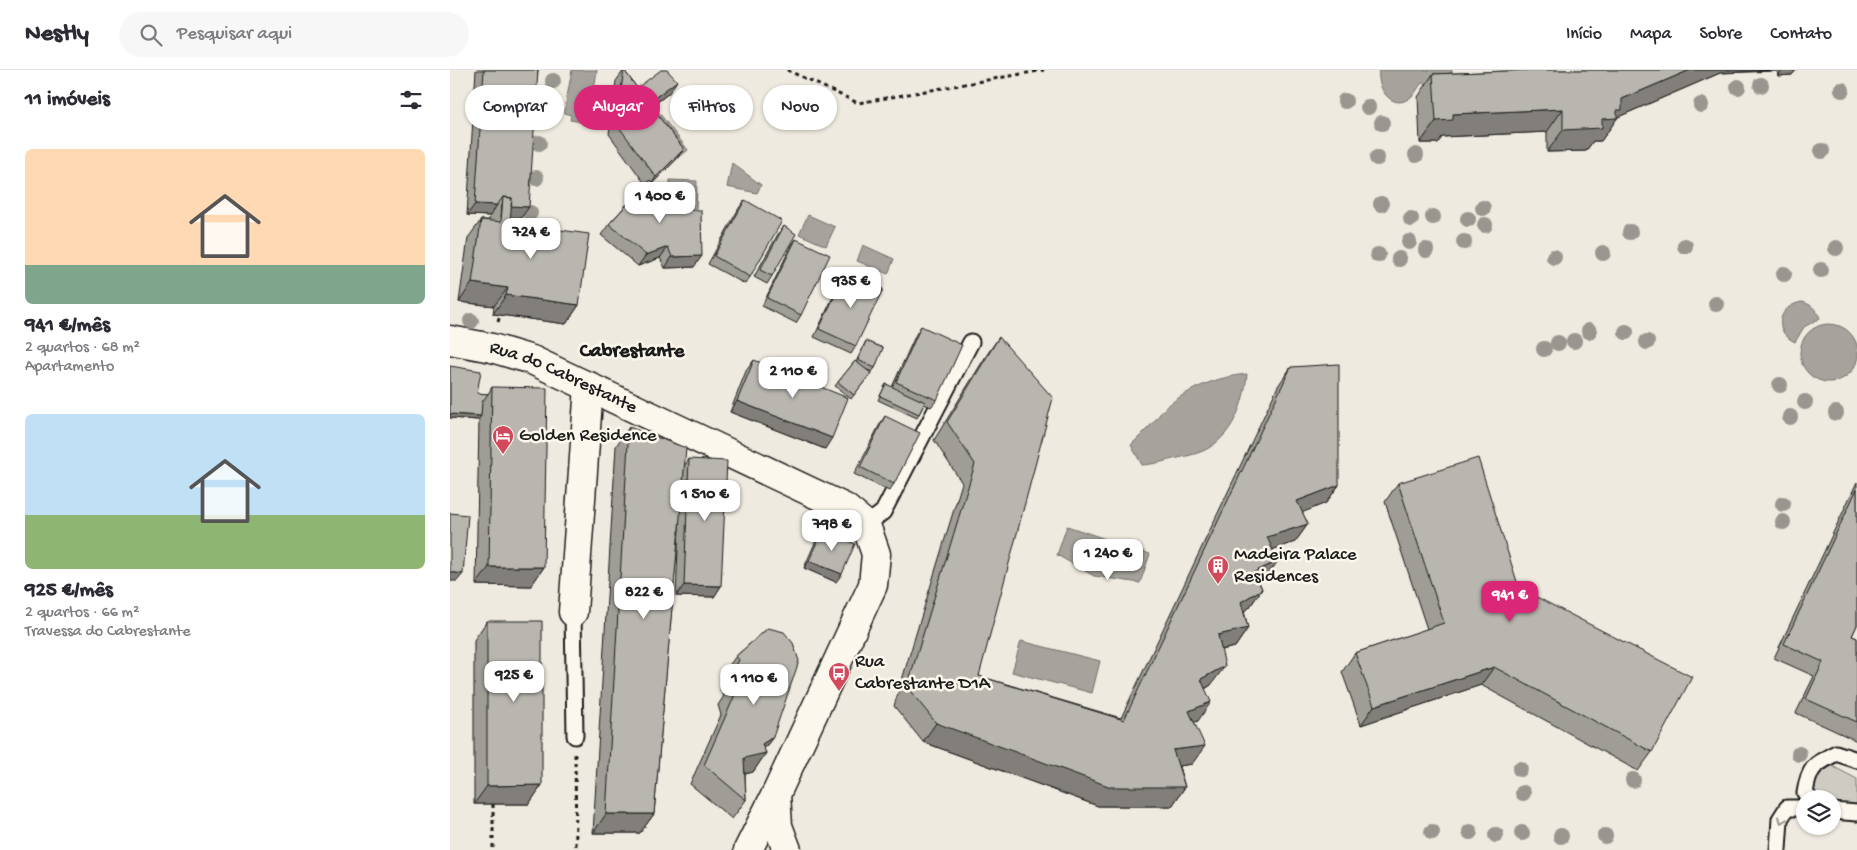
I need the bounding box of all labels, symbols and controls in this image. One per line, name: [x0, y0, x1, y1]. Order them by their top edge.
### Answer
search box: [119, 12, 469, 57]
text: Nestly: [25, 20, 89, 49]
icon: search: [137, 21, 165, 49]
text: Pesquisar aqui: [177, 23, 292, 46]
text: Início: [1566, 24, 1602, 45]
text: Mapa: [1630, 24, 1671, 45]
text: Sobre: [1699, 24, 1742, 45]
text: Contato: [1770, 24, 1832, 45]
chip: Comprar: [465, 85, 564, 130]
chip: Alugar: [574, 85, 660, 130]
chip: Filtros: [670, 85, 753, 130]
chip: Novo: [763, 85, 837, 130]
icon: filters: [397, 86, 425, 114]
text: 11 imóveis: [25, 88, 110, 113]
icon: home: [180, 181, 270, 271]
pin: 1 400 €: [614, 182, 706, 224]
text: 1 400 €: [635, 188, 685, 207]
pin: 724 €: [496, 218, 566, 260]
text: 724 €: [512, 224, 550, 243]
pin: 935 €: [816, 266, 886, 309]
text: 935 €: [832, 273, 870, 292]
text: 941 €/mês: [25, 314, 110, 339]
street label: Rua do Cabrestante: [487, 336, 641, 420]
text: 2 quartos · 68 m²: [25, 339, 140, 358]
district label: Cabrestante: [579, 341, 685, 364]
pin: 2 110 €: [747, 356, 839, 399]
text: Apartamento: [25, 358, 114, 377]
text: 2 110 €: [770, 363, 816, 382]
hotel icon: Golden Residence: [491, 424, 515, 455]
place label: Golden Residence: [519, 425, 657, 448]
icon: home: [180, 446, 270, 536]
pin: 1 510 €: [659, 480, 751, 522]
text: 1 510 €: [681, 486, 729, 505]
pin: 798 €: [797, 510, 867, 552]
text: 798 €: [813, 516, 851, 535]
pin: 1 240 €: [1062, 538, 1154, 581]
place label: Madeira Palace Residences: [1234, 544, 1357, 589]
text: 1 240 €: [1084, 545, 1132, 564]
building icon: Madeira Palace Residences: [1206, 554, 1230, 585]
pin: 822 €: [609, 578, 679, 620]
text: 925 €/mês: [25, 579, 113, 604]
pin: 941 €: [1475, 580, 1545, 623]
text: 822 €: [625, 584, 663, 603]
text: 941 €: [1492, 587, 1528, 606]
text: 2 quartos · 66 m²: [25, 604, 139, 623]
text: Travessa do Cabrestante: [25, 623, 191, 642]
place label: Rua Cabrestante D1A: [855, 651, 992, 696]
pin: 925 €: [479, 660, 549, 703]
bus stop icon: Rua Cabrestante D1A: [827, 661, 851, 692]
pin: 1 110 €: [708, 664, 800, 706]
text: 925 €: [495, 667, 533, 686]
text: 1 110 €: [731, 670, 777, 689]
map controls: [1796, 790, 1841, 835]
button: layers: [1796, 790, 1841, 835]
one-way arrow: [1778, 815, 1788, 824]

